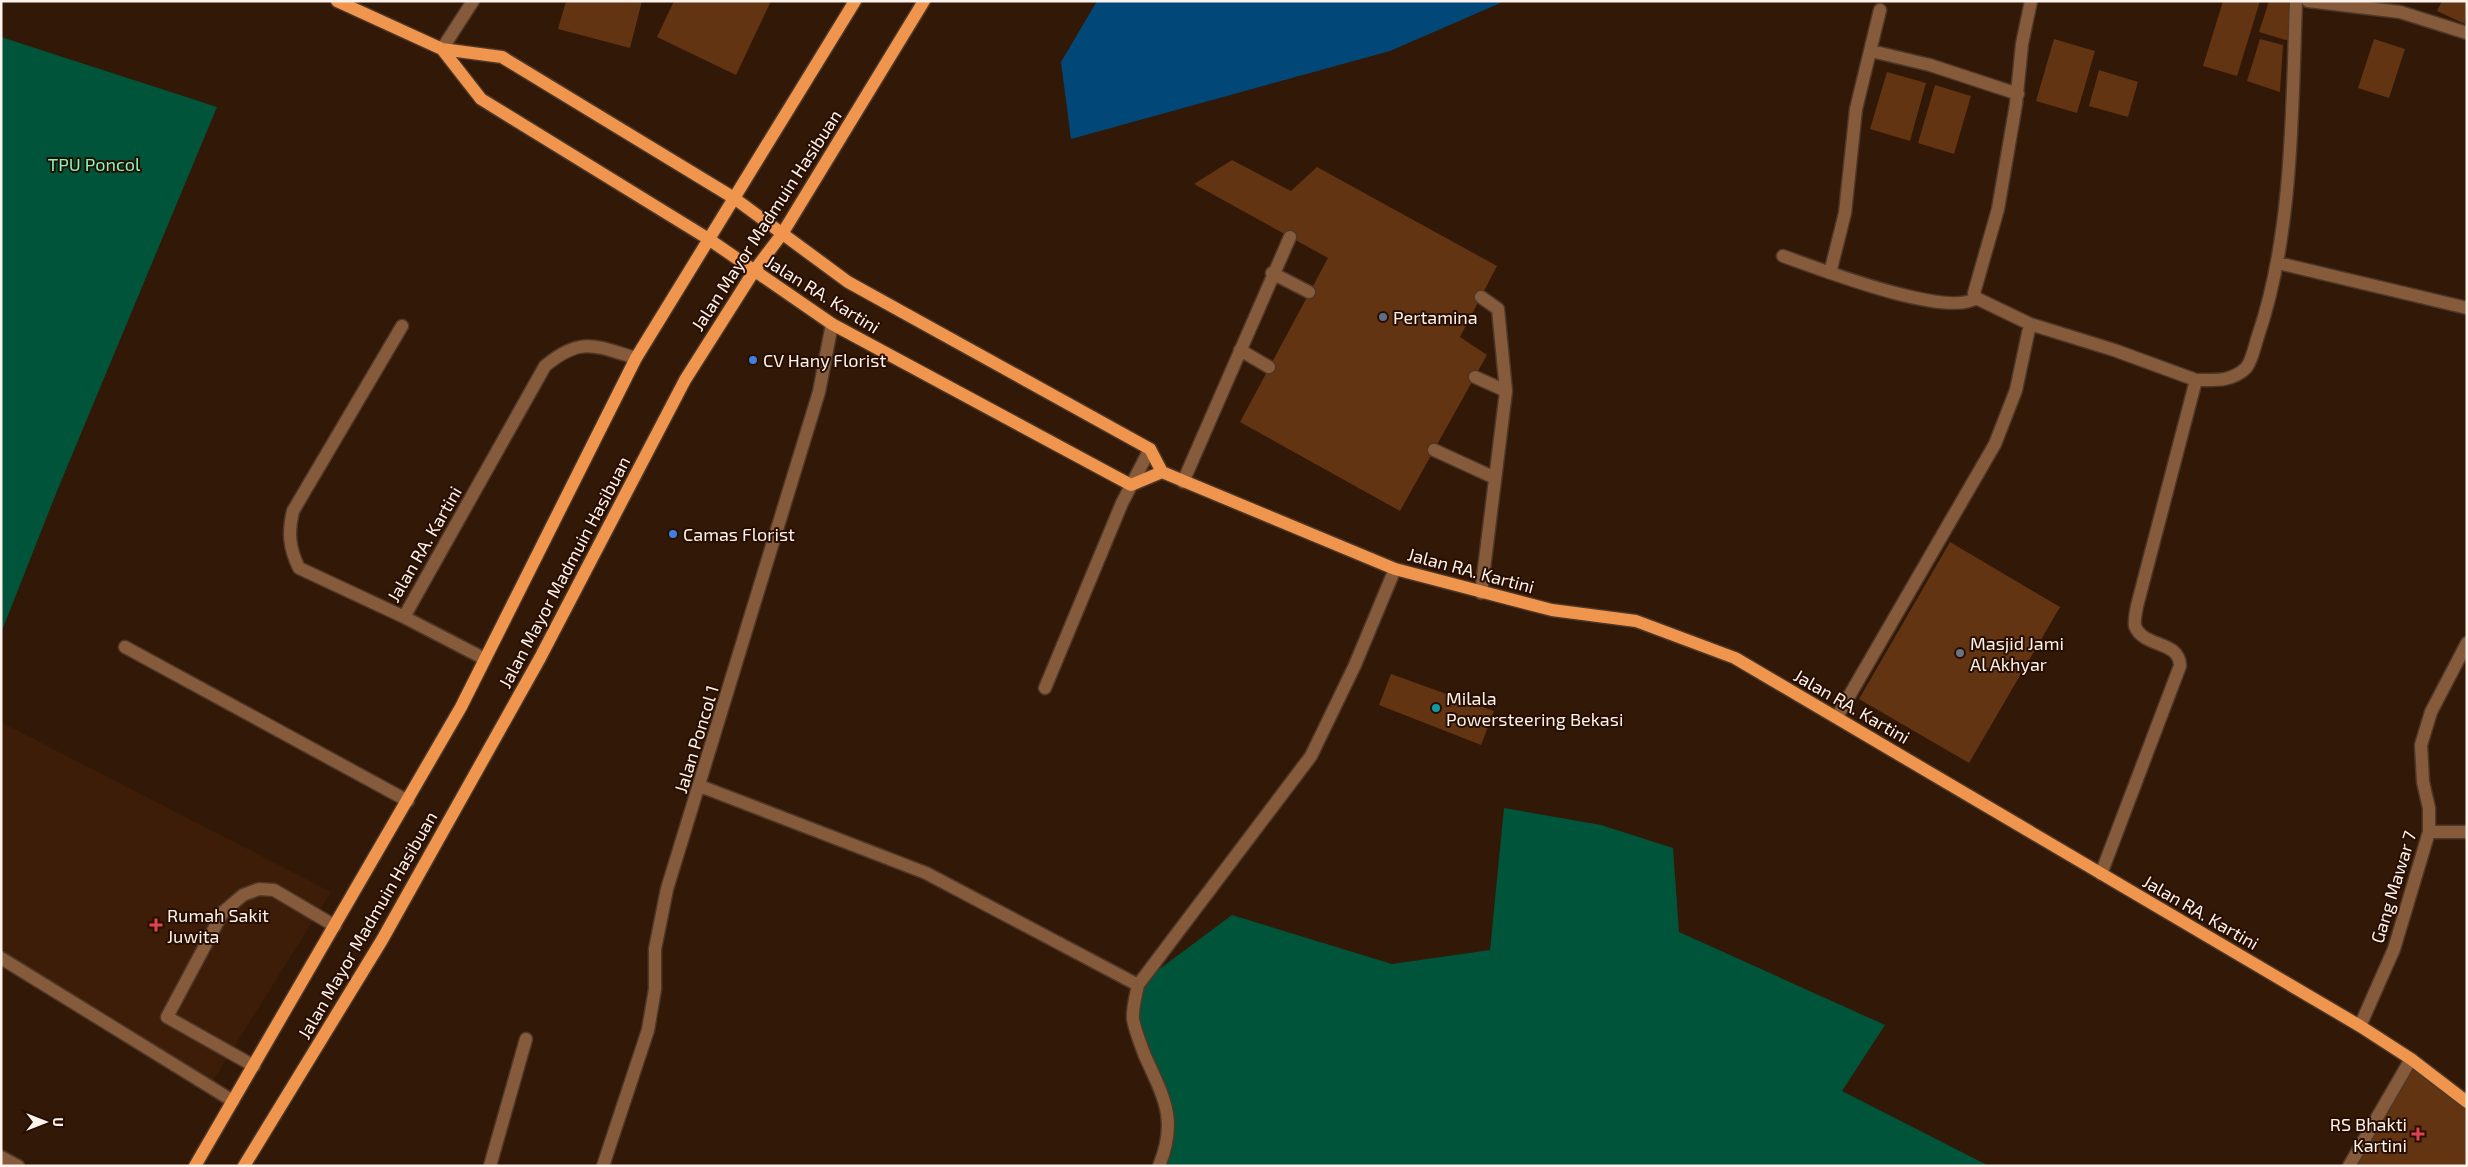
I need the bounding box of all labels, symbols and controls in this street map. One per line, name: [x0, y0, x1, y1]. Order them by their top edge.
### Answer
street label: Jalan Mayor Madmuin Hasibuan: [686, 105, 846, 335]
park label: TPU Poncol: [48, 153, 141, 175]
street label: Jalan RA. Kartini: [762, 250, 884, 338]
place label: Pertamina: [1393, 306, 1478, 328]
marker: Pertamina: [1377, 311, 1389, 323]
place label: CV Hany Florist: [763, 349, 886, 371]
marker: CV Hany Florist: [747, 354, 759, 366]
street label: Jalan Mayor Madmuin Hasibuan: [493, 452, 635, 692]
street label: Jalan RA. Kartini: [382, 482, 466, 606]
place label: Camas Florist: [683, 523, 795, 545]
marker: Camas Florist: [667, 528, 679, 540]
street label: Jalan RA. Kartini: [1405, 543, 1537, 597]
place label: Masjid Jami Al Akhyar: [1970, 632, 2064, 675]
marker: Masjid Jami Al Akhyar: [1954, 647, 1966, 659]
street label: Jalan RA. Kartini: [1790, 664, 1914, 748]
street label: Jalan Poncol 1: [669, 682, 723, 796]
place label: Milala Powersteering Bekasi: [1446, 687, 1623, 730]
marker: Milala Powersteering Bekasi: [1430, 702, 1442, 714]
street label: Jalan Mayor Madmuin Hasibuan: [293, 807, 441, 1043]
street label: Gang Mawar 7: [2366, 828, 2420, 946]
street label: Jalan RA. Kartini: [2139, 870, 2263, 954]
place label: Rumah Sakit Juwita: [167, 904, 269, 947]
marker: Rumah Sakit Juwita: [149, 918, 163, 932]
north arrow: [20, 1097, 70, 1147]
place label: RS Bhakti Kartini: [2330, 1113, 2407, 1156]
text: U: [50, 1117, 67, 1127]
marker: RS Bhakti Kartini: [2411, 1127, 2425, 1141]

